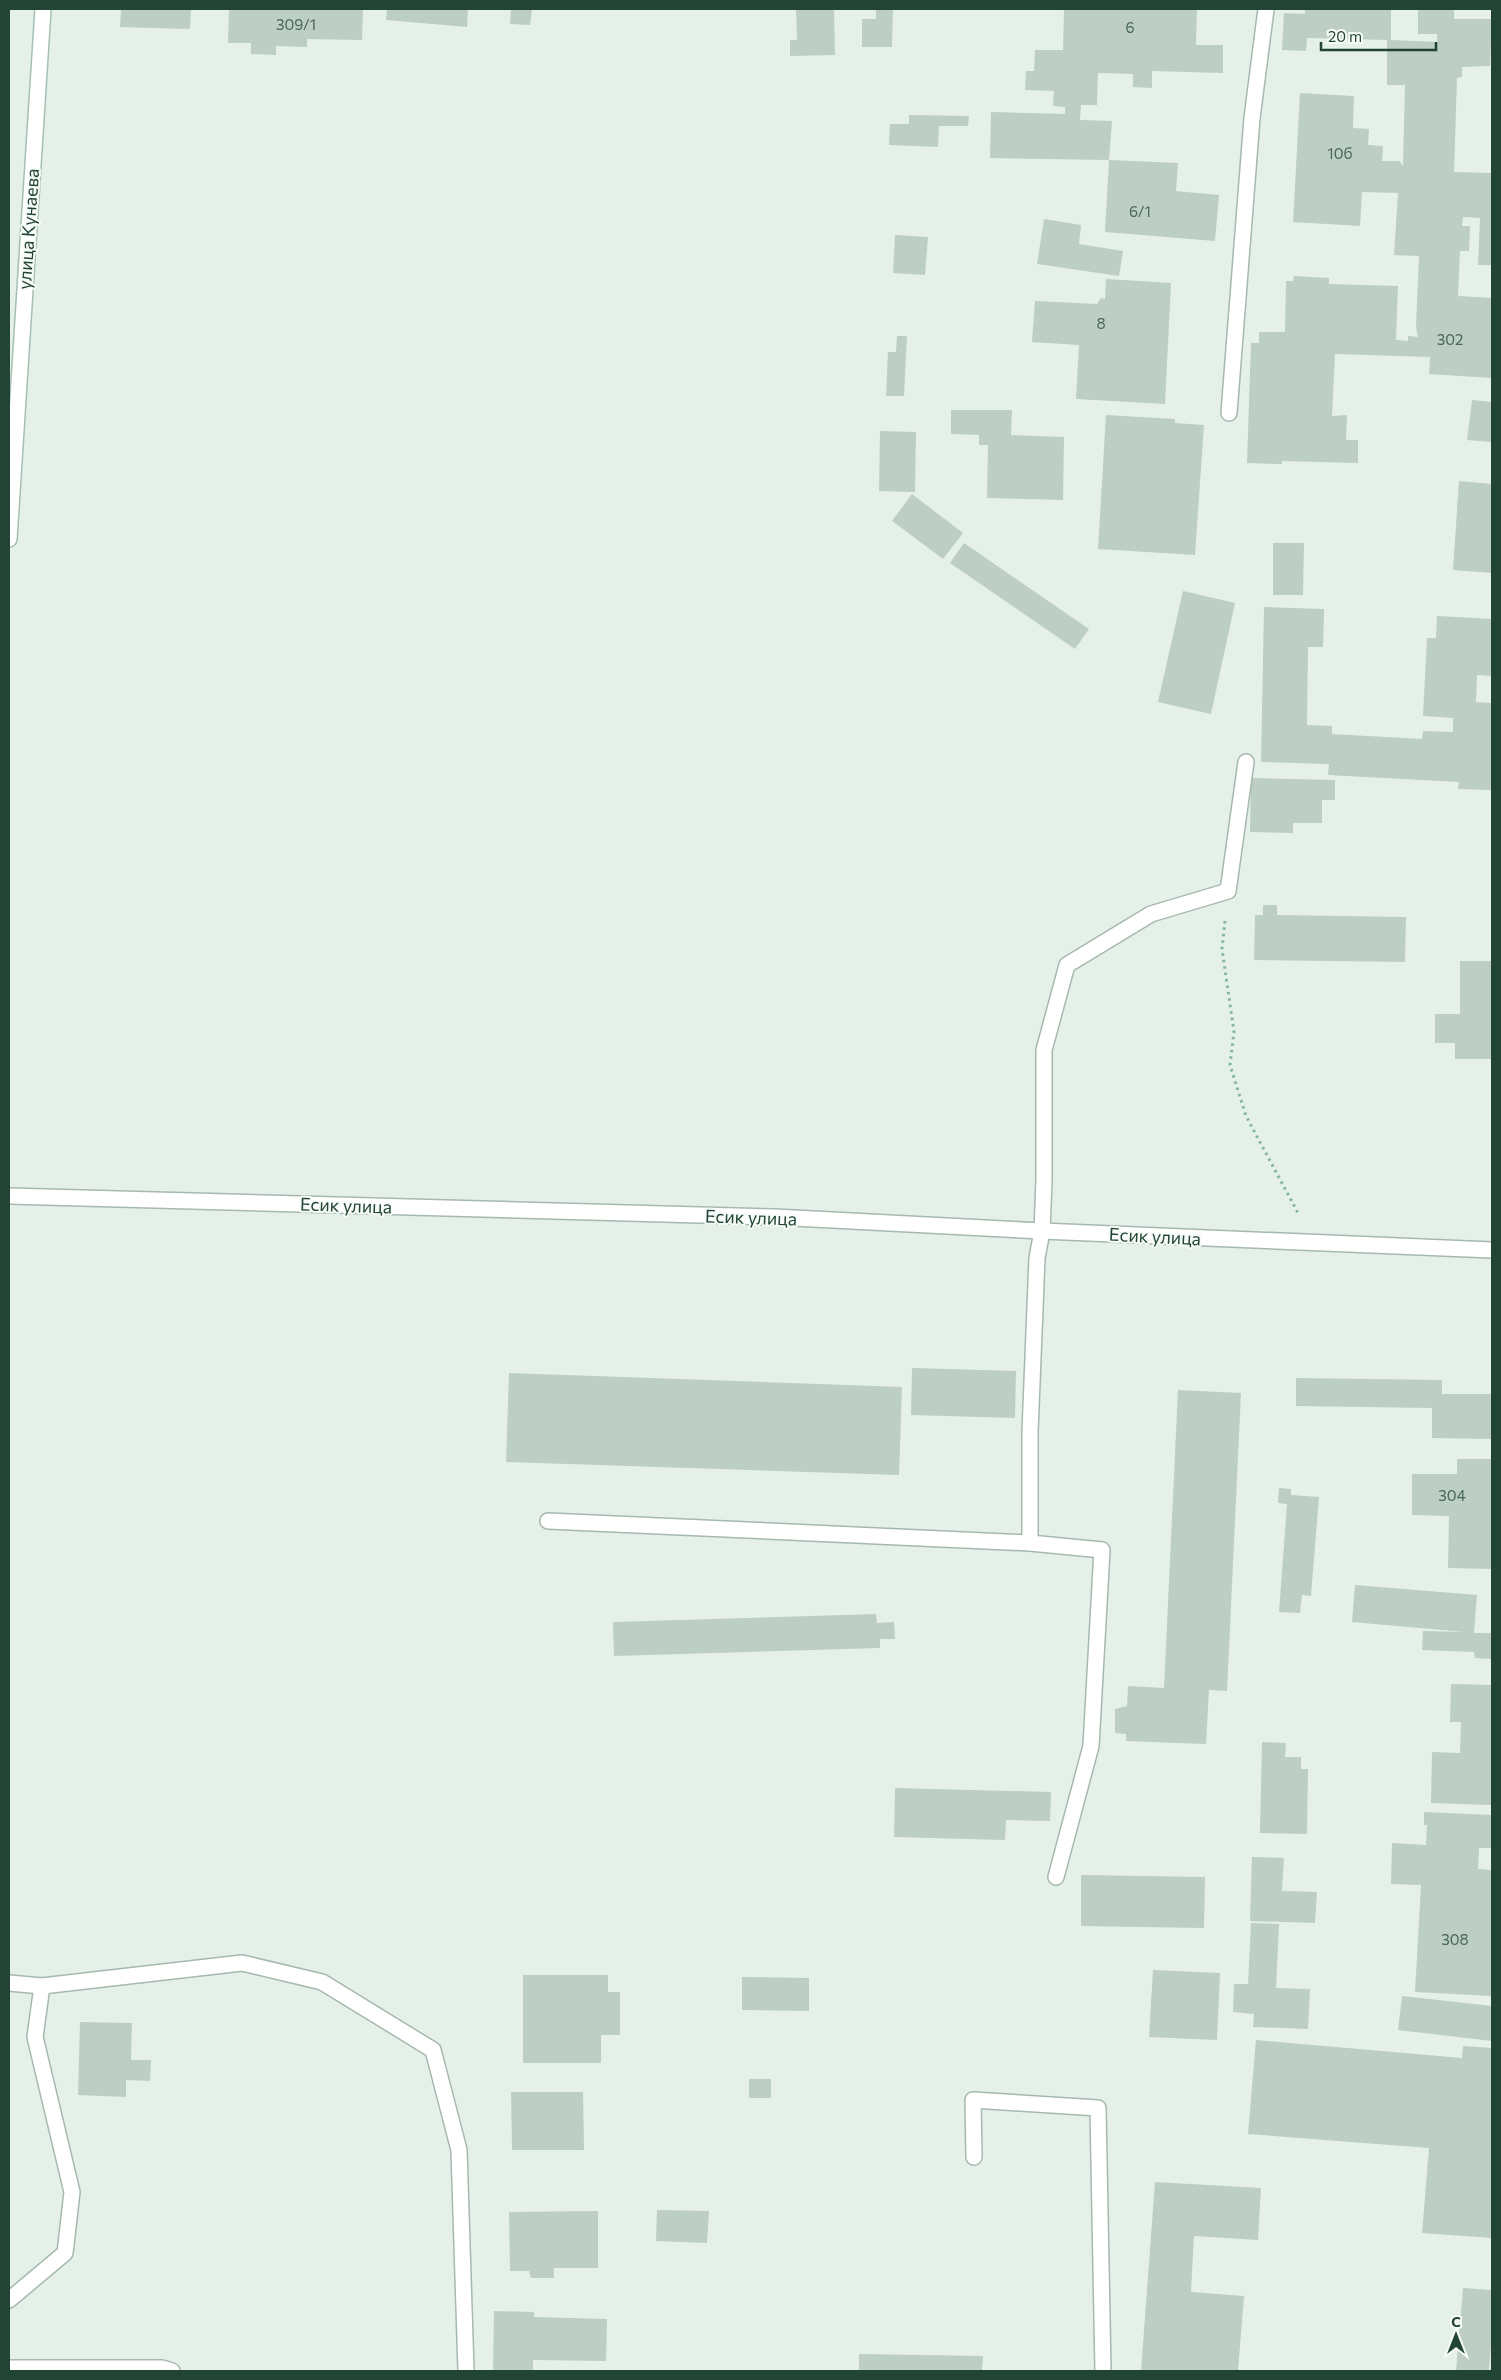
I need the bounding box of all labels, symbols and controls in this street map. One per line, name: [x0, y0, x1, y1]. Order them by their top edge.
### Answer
house number: 309/1: [276, 15, 316, 33]
house number: 6: [1125, 18, 1135, 36]
scale bar: [1321, 20, 1436, 52]
text: 20 m: [1328, 27, 1362, 45]
house number: 10б: [1327, 144, 1353, 162]
street label: улица Кунаева: [13, 168, 43, 290]
house number: 6/1: [1129, 202, 1151, 220]
house number: 8: [1096, 314, 1106, 332]
house number: 302: [1437, 330, 1463, 348]
street label: Есик улица: [300, 1192, 392, 1218]
street label: Есик улица: [705, 1204, 797, 1230]
street label: Есик улица: [1108, 1223, 1202, 1249]
house number: 304: [1438, 1486, 1466, 1504]
house number: 308: [1441, 1930, 1469, 1948]
north arrow: [1431, 2310, 1481, 2360]
text: С: [1451, 2313, 1461, 2330]

